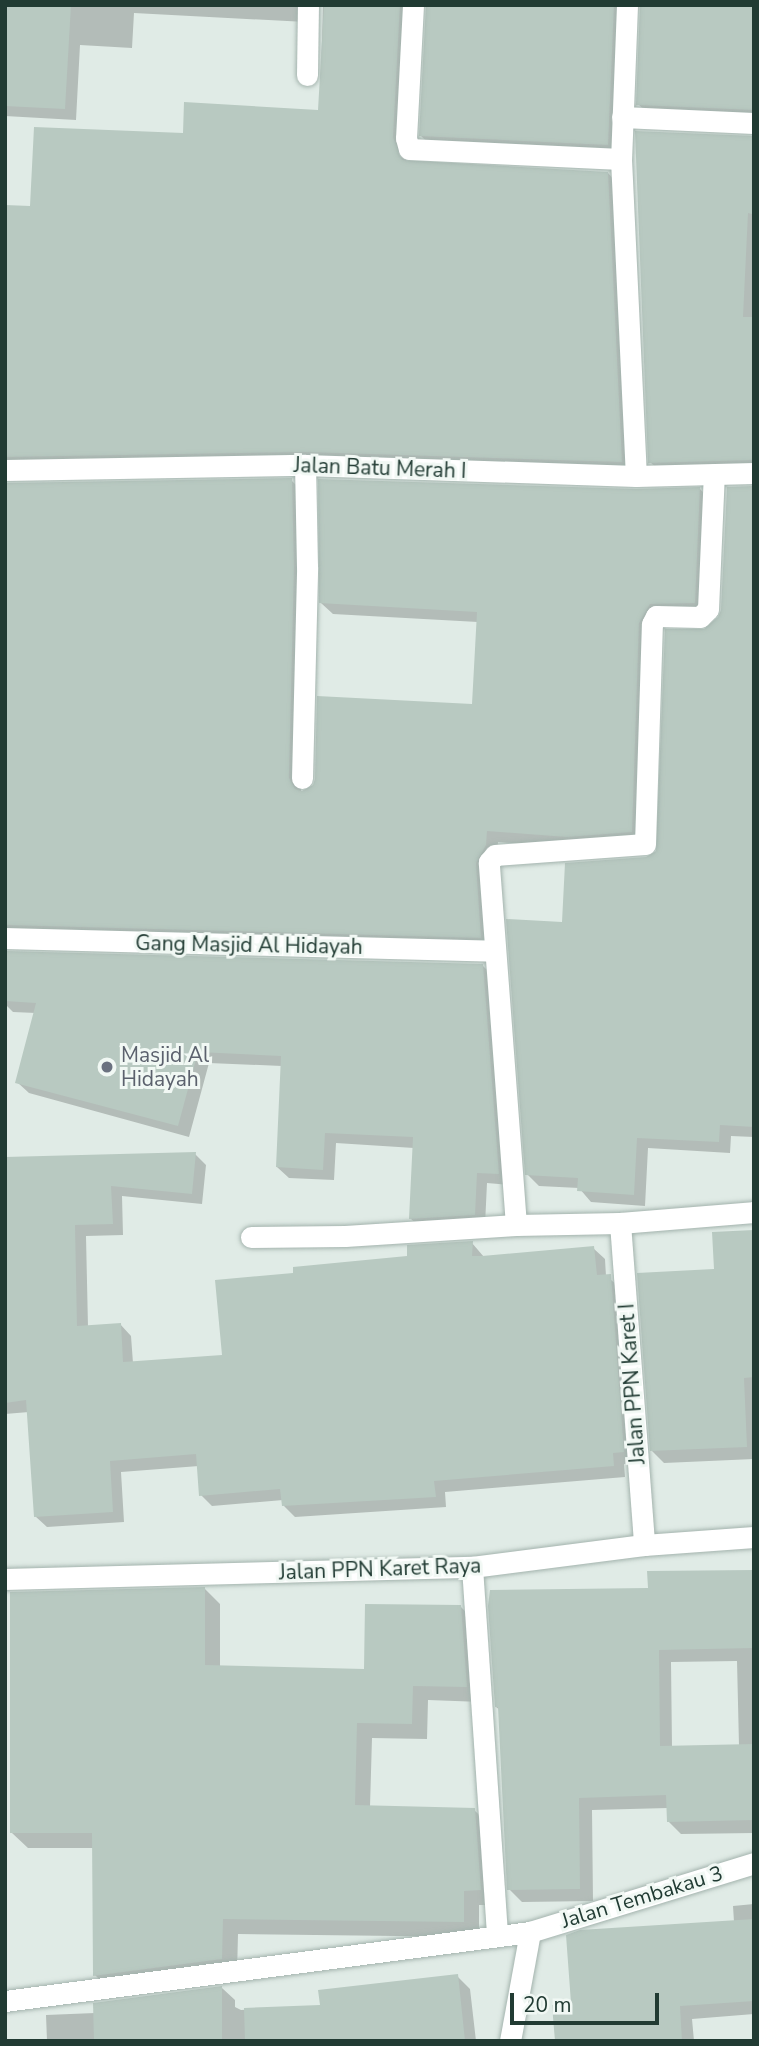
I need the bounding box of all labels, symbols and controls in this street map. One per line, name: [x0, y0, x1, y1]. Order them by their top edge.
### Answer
street label: Jalan Batu Merah I: [293, 452, 467, 484]
street label: Gang Masjid Al Hidayah: [135, 930, 363, 960]
place label: Masjid Al Hidayah: [121, 1042, 209, 1092]
marker: Masjid Al Hidayah: [99, 1059, 115, 1075]
street label: Jalan PPN Karet I: [614, 1303, 650, 1465]
street label: Jalan PPN Karet Raya: [278, 1553, 482, 1585]
street label: Jalan Tembakau 3: [558, 1860, 726, 1934]
scale bar: [514, 1980, 663, 2024]
text: 20 m: [523, 1991, 572, 2019]

